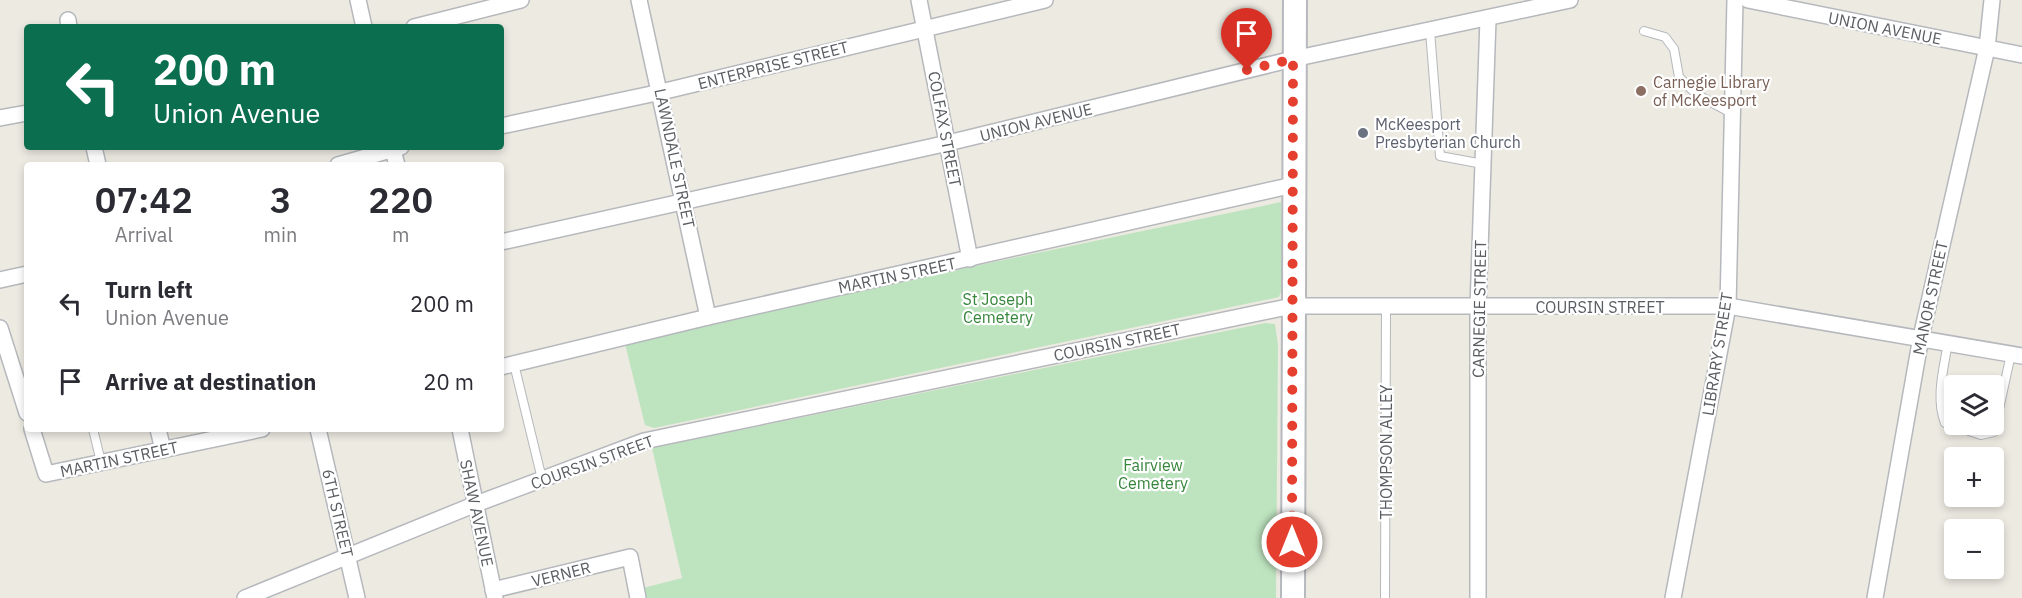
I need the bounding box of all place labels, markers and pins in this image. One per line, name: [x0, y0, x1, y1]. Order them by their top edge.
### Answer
pin: [1221, 8, 1272, 70]
place label: Carnegie Library of McKeesport: [1653, 72, 1770, 110]
marker: Carnegie Library of McKeesport: [1634, 84, 1648, 98]
place label: McKeesport Presbyterian Church: [1375, 114, 1521, 152]
marker: McKeesport Presbyterian Church: [1356, 126, 1370, 140]

